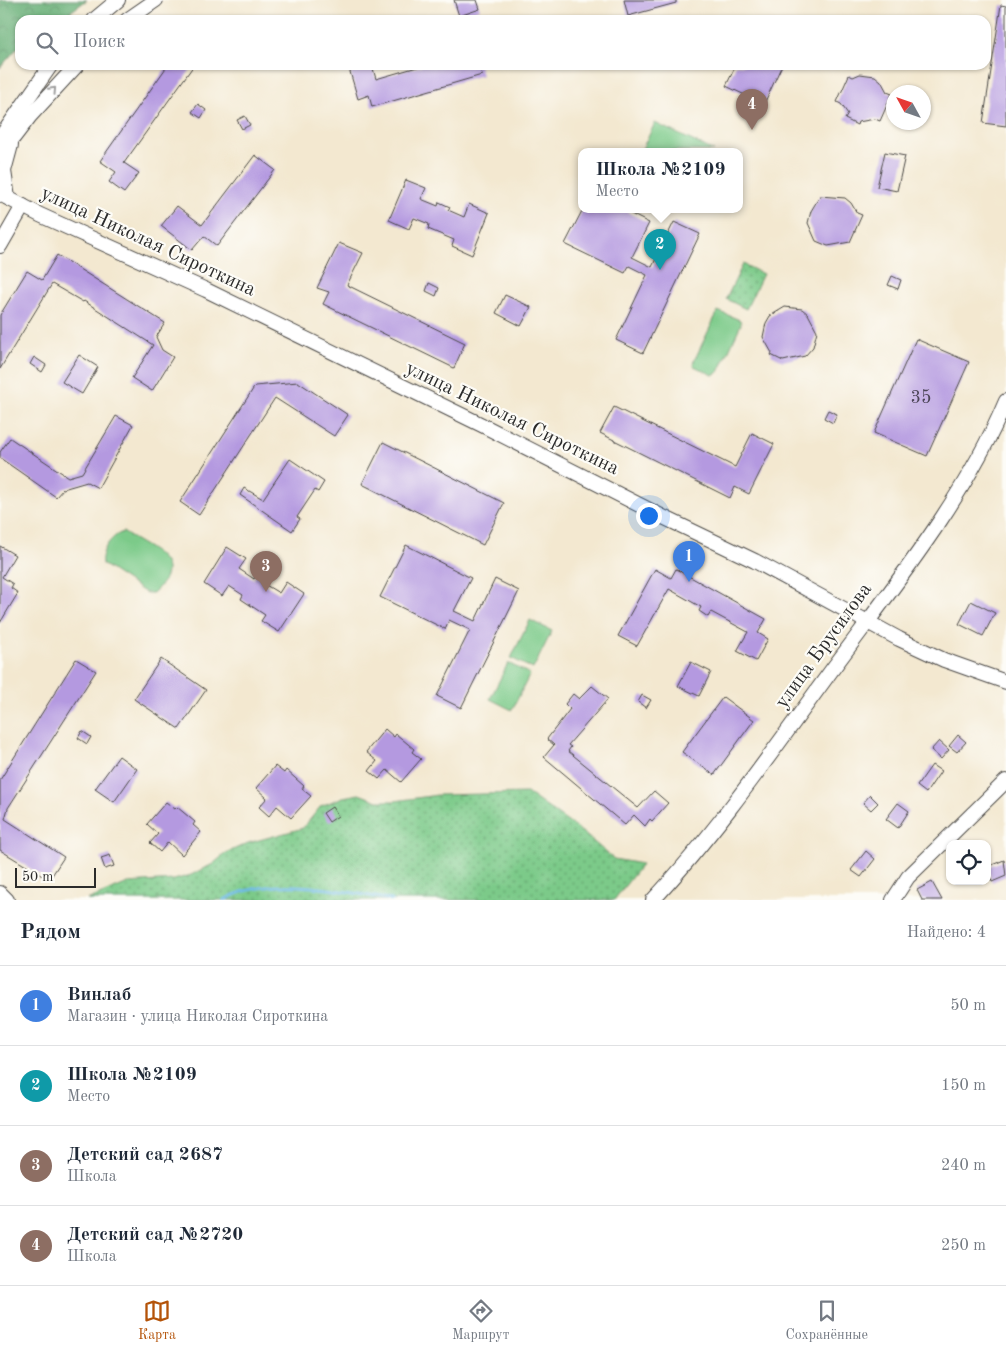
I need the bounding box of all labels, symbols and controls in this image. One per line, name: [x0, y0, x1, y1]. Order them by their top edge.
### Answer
search box: [15, 15, 991, 70]
icon: search: [33, 29, 61, 57]
text: Поиск: [73, 33, 125, 52]
north arrow: [886, 85, 931, 130]
one-way arrow: [47, 87, 56, 96]
pin: 4: [736, 89, 768, 130]
popup: [578, 148, 743, 213]
text: Школа №2109: [596, 161, 725, 180]
street label: улица Николая Сироткина: [37, 183, 259, 301]
text: Место: [596, 184, 639, 200]
pin: 2: [644, 229, 676, 270]
street label: улица Николая Сироткина: [402, 359, 622, 479]
house number: 35: [911, 389, 931, 407]
your location: [636, 503, 662, 529]
pin: 1: [673, 541, 705, 582]
pin: 3: [250, 551, 282, 592]
street label: улица Брусилова: [772, 580, 876, 712]
map controls: [946, 840, 991, 885]
button: locate: [946, 840, 991, 885]
scale bar: [15, 865, 96, 888]
text: 50 m: [22, 870, 53, 884]
text: Рядом: [20, 922, 81, 943]
text: Найдено: 4: [907, 925, 986, 941]
text: Винлаб: [67, 986, 131, 1005]
text: 1: [31, 998, 41, 1014]
text: 50 m: [950, 998, 986, 1014]
text: Магазин · улица Николая Сироткина: [67, 1009, 328, 1025]
text: Школа №2109: [67, 1066, 197, 1085]
text: 2: [31, 1078, 41, 1094]
text: 150 m: [941, 1078, 986, 1094]
text: Место: [67, 1089, 110, 1105]
text: Детский сад 2687: [67, 1146, 223, 1165]
text: 3: [31, 1158, 41, 1174]
text: 240 m: [941, 1158, 986, 1174]
text: Школа: [67, 1169, 117, 1185]
text: Детский сад №2720: [67, 1226, 243, 1245]
text: 4: [31, 1238, 41, 1254]
text: 250 m: [941, 1238, 986, 1254]
text: Школа: [67, 1249, 117, 1265]
tab: Карта: [138, 1297, 176, 1344]
tab: Маршрут: [452, 1297, 509, 1344]
tab: Сохранённые: [785, 1297, 868, 1344]

